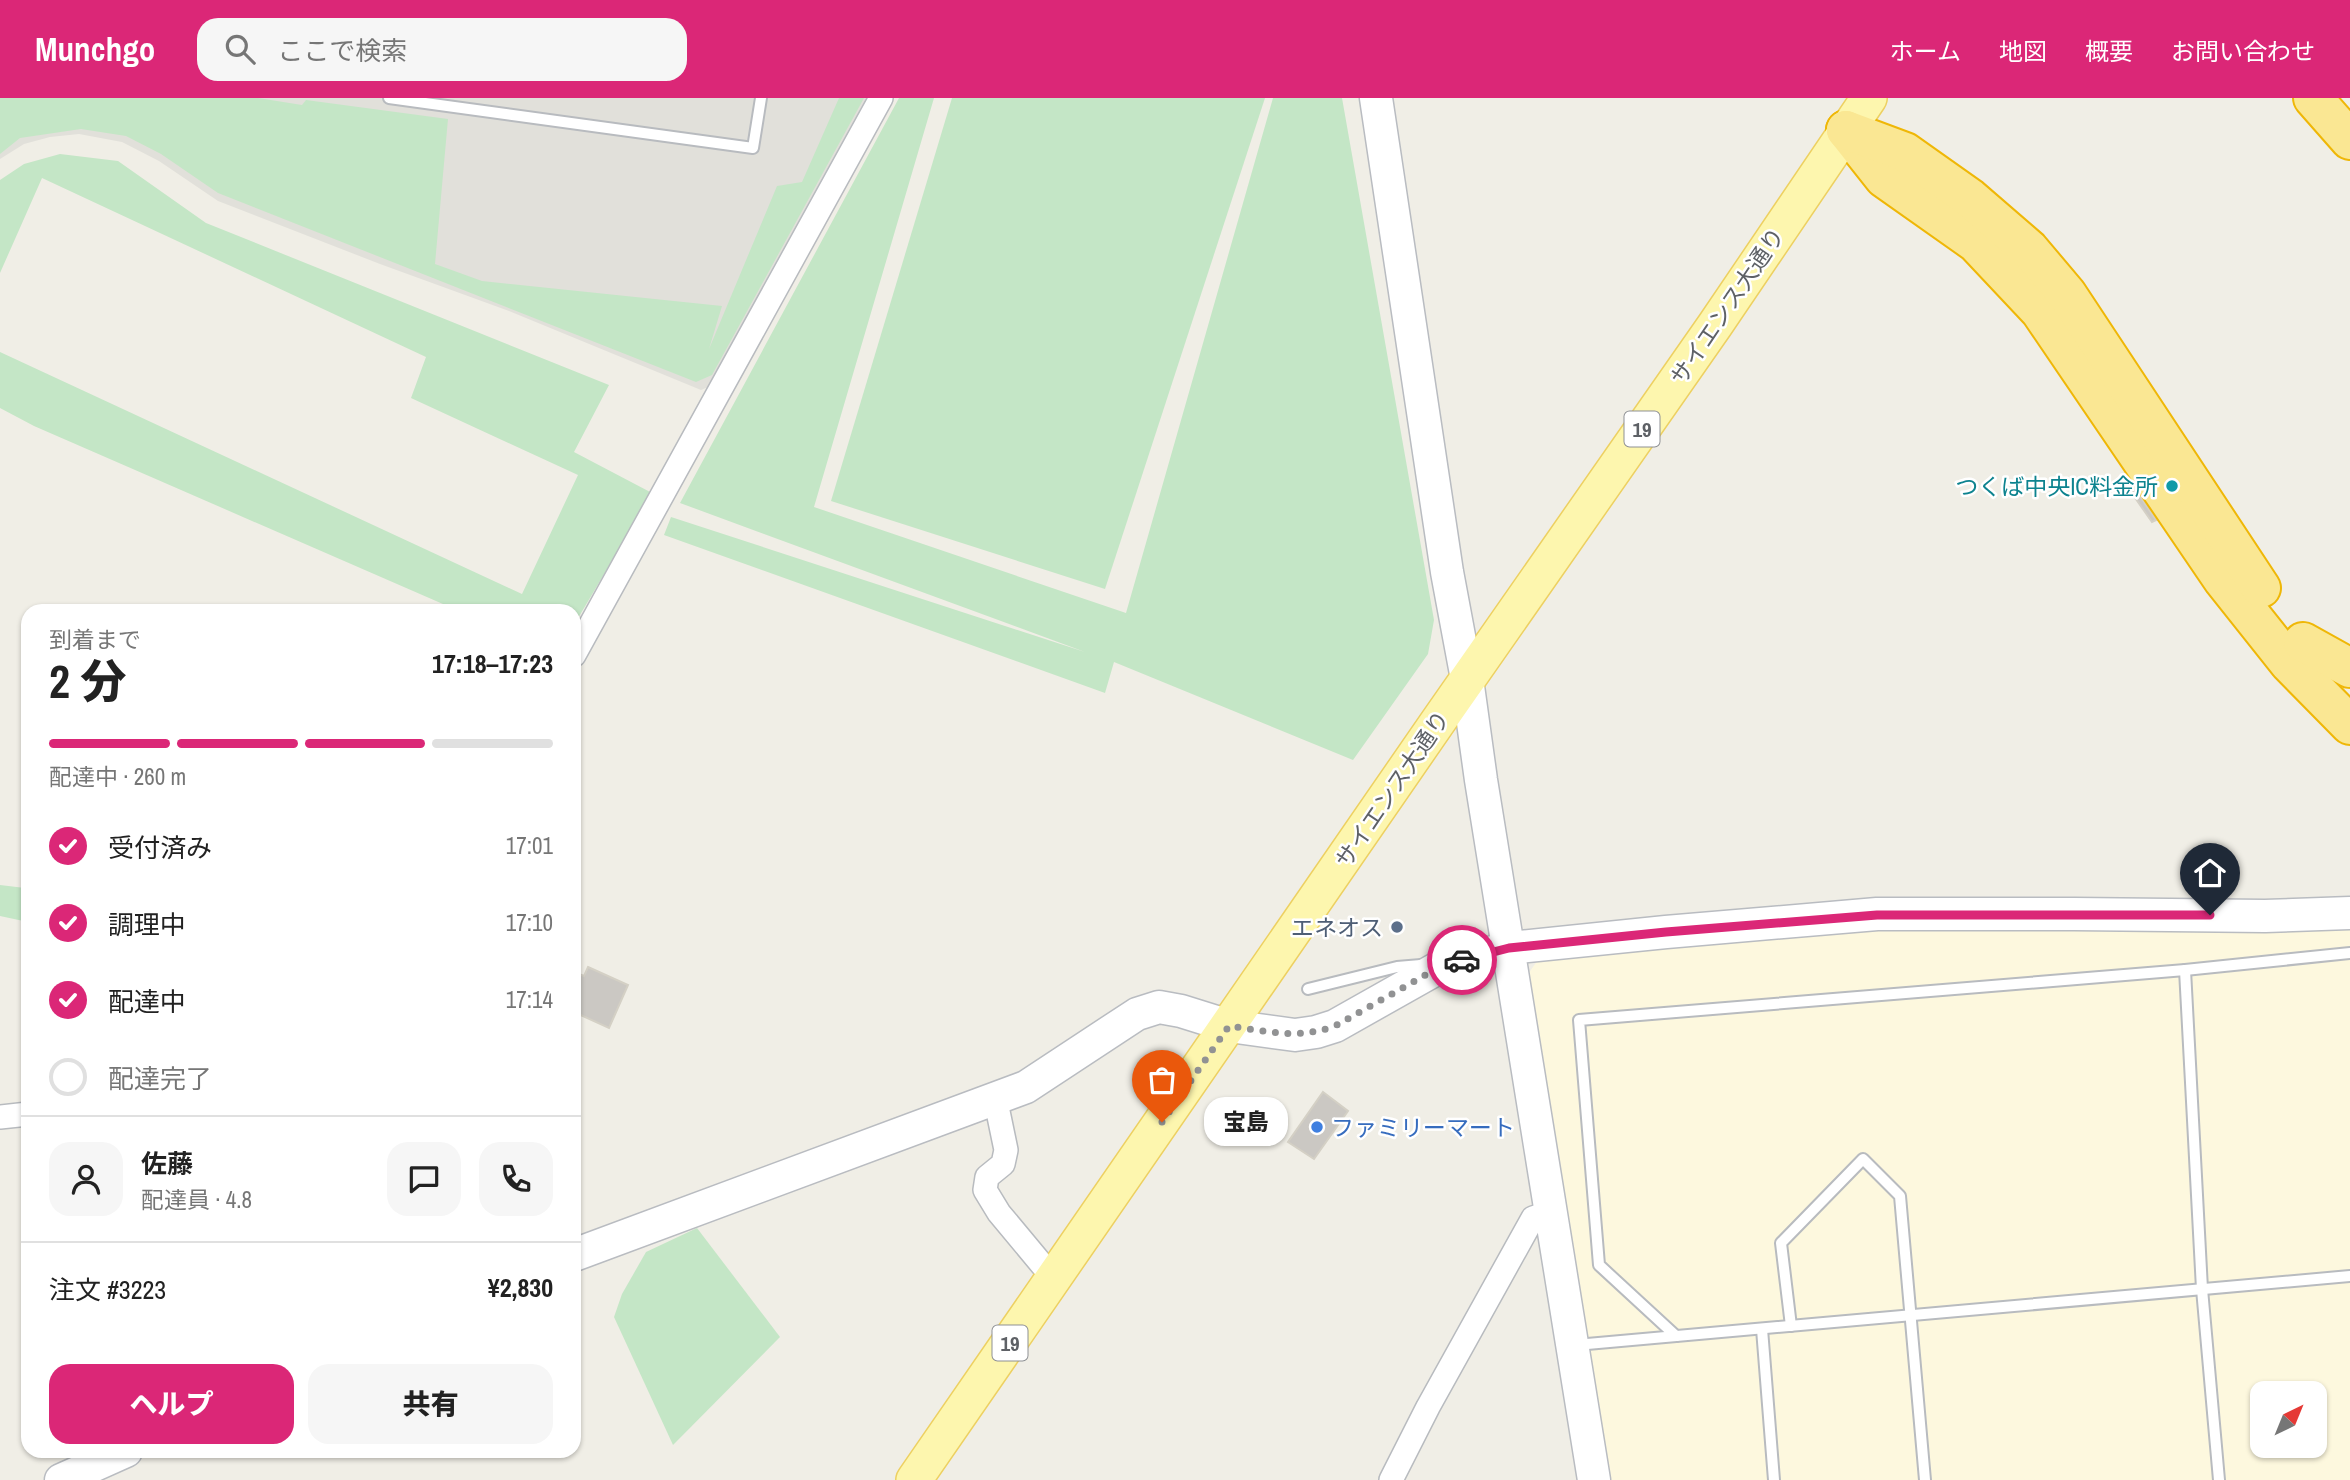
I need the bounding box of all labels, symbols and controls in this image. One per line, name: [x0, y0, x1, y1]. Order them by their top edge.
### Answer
search box: [197, 18, 687, 81]
text: Munchgo: [35, 27, 155, 71]
icon: search: [221, 30, 259, 68]
text: ここで検索: [277, 33, 407, 68]
text: ホーム: [1890, 35, 1961, 67]
text: 地図: [1999, 35, 2047, 67]
text: 概要: [2085, 35, 2133, 67]
text: お問い合わせ: [2171, 35, 2315, 67]
street label: サイエンス大通り: [1663, 221, 1791, 391]
road number: 19: [1624, 412, 1660, 446]
place label: つくば中央IC料金所: [1955, 471, 2158, 502]
marker: つくば中央IC料金所: [2164, 478, 2180, 494]
text: 到着まで: [49, 624, 141, 655]
text: 17:18–17:23: [432, 646, 553, 681]
text: 2 分: [49, 650, 126, 712]
street label: サイエンス大通り: [1328, 704, 1456, 874]
text: 配達中 · 260 m: [49, 761, 186, 792]
icon: check: [49, 827, 87, 865]
text: 受付済み: [108, 830, 212, 865]
text: 17:01: [506, 830, 553, 861]
pin: [2180, 843, 2240, 915]
icon: home: [2191, 854, 2229, 892]
icon: check: [49, 904, 87, 942]
text: 調理中: [108, 907, 186, 942]
text: 17:10: [506, 907, 553, 938]
place label: エネオス: [1291, 912, 1383, 943]
marker: エネオス: [1389, 919, 1405, 935]
courier: [1427, 925, 1497, 995]
icon: car: [1443, 941, 1481, 979]
icon: check: [49, 981, 87, 1019]
text: 配達中: [108, 984, 186, 1019]
text: 17:14: [506, 984, 553, 1015]
pin: [1132, 1050, 1192, 1122]
text: 配達完了: [108, 1061, 212, 1096]
icon: bag: [1143, 1061, 1181, 1099]
callout: 宝島: [1204, 1098, 1288, 1146]
text: 宝島: [1223, 1106, 1269, 1137]
place label: ファミリーマート: [1331, 1112, 1515, 1143]
marker: ファミリーマート: [1309, 1119, 1325, 1135]
button: person: [49, 1142, 123, 1216]
button: chat: [387, 1142, 461, 1216]
button: phone: [479, 1142, 553, 1216]
text: 佐藤: [141, 1146, 193, 1181]
text: 配達員 · 4.8: [141, 1184, 252, 1215]
text: ¥2,830: [488, 1270, 553, 1305]
text: 注文 #3223: [49, 1272, 166, 1307]
road number: 19: [992, 1326, 1028, 1360]
button: ヘルプ: [49, 1364, 294, 1444]
button: 共有: [308, 1364, 553, 1444]
north arrow: [2250, 1381, 2328, 1458]
map controls: [2250, 1381, 2327, 1458]

